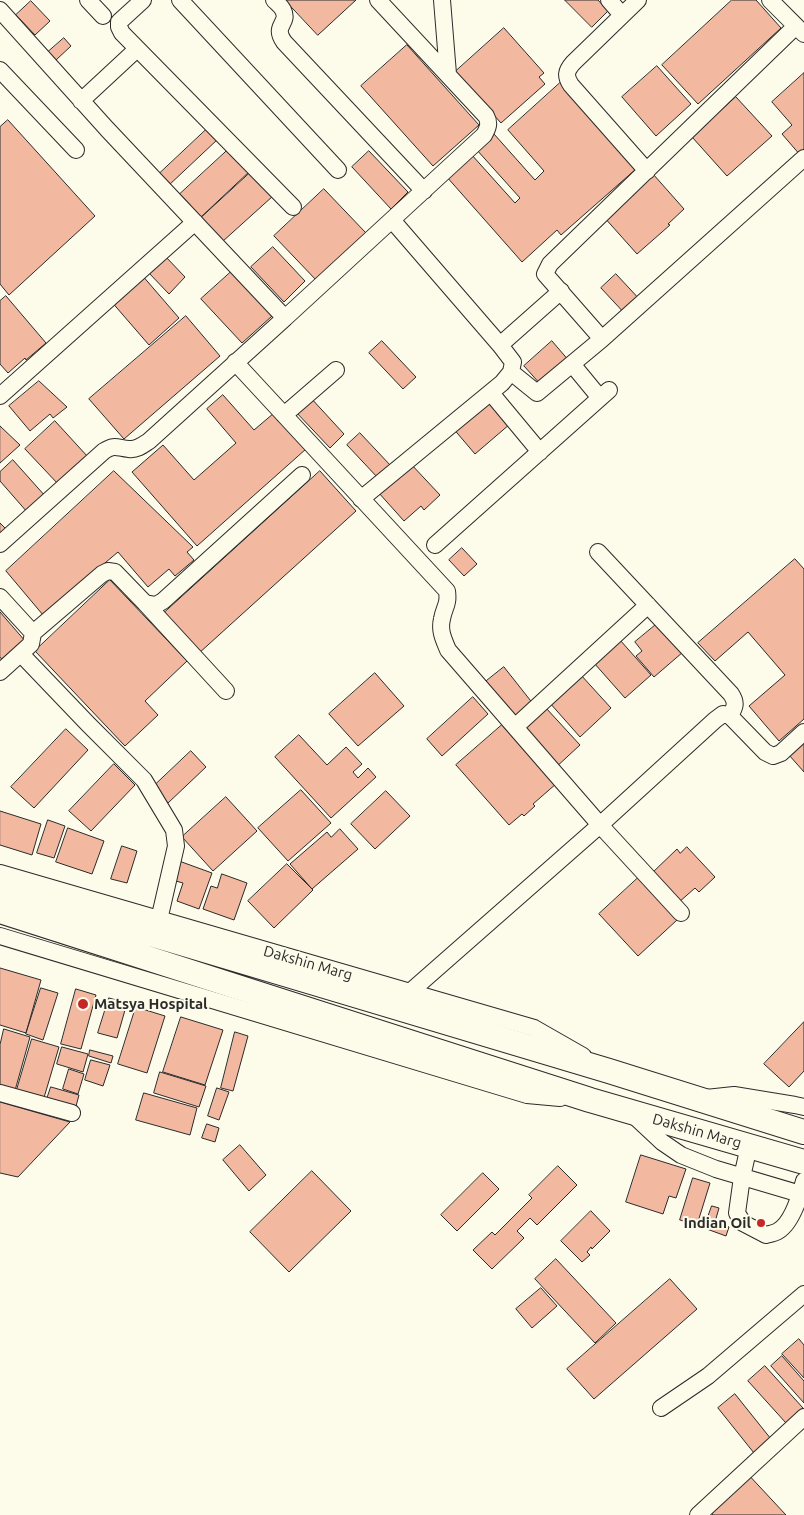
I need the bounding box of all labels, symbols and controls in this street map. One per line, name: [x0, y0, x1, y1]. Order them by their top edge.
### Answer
street label: Dakshin Marg: [261, 942, 355, 984]
place label: Matsya Hospital: [94, 995, 208, 1013]
marker: Matsya Hospital: [76, 997, 90, 1011]
street label: Dakshin Marg: [650, 1110, 744, 1152]
place label: Indian Oil: [684, 1214, 751, 1232]
marker: Indian Oil: [755, 1217, 767, 1229]

